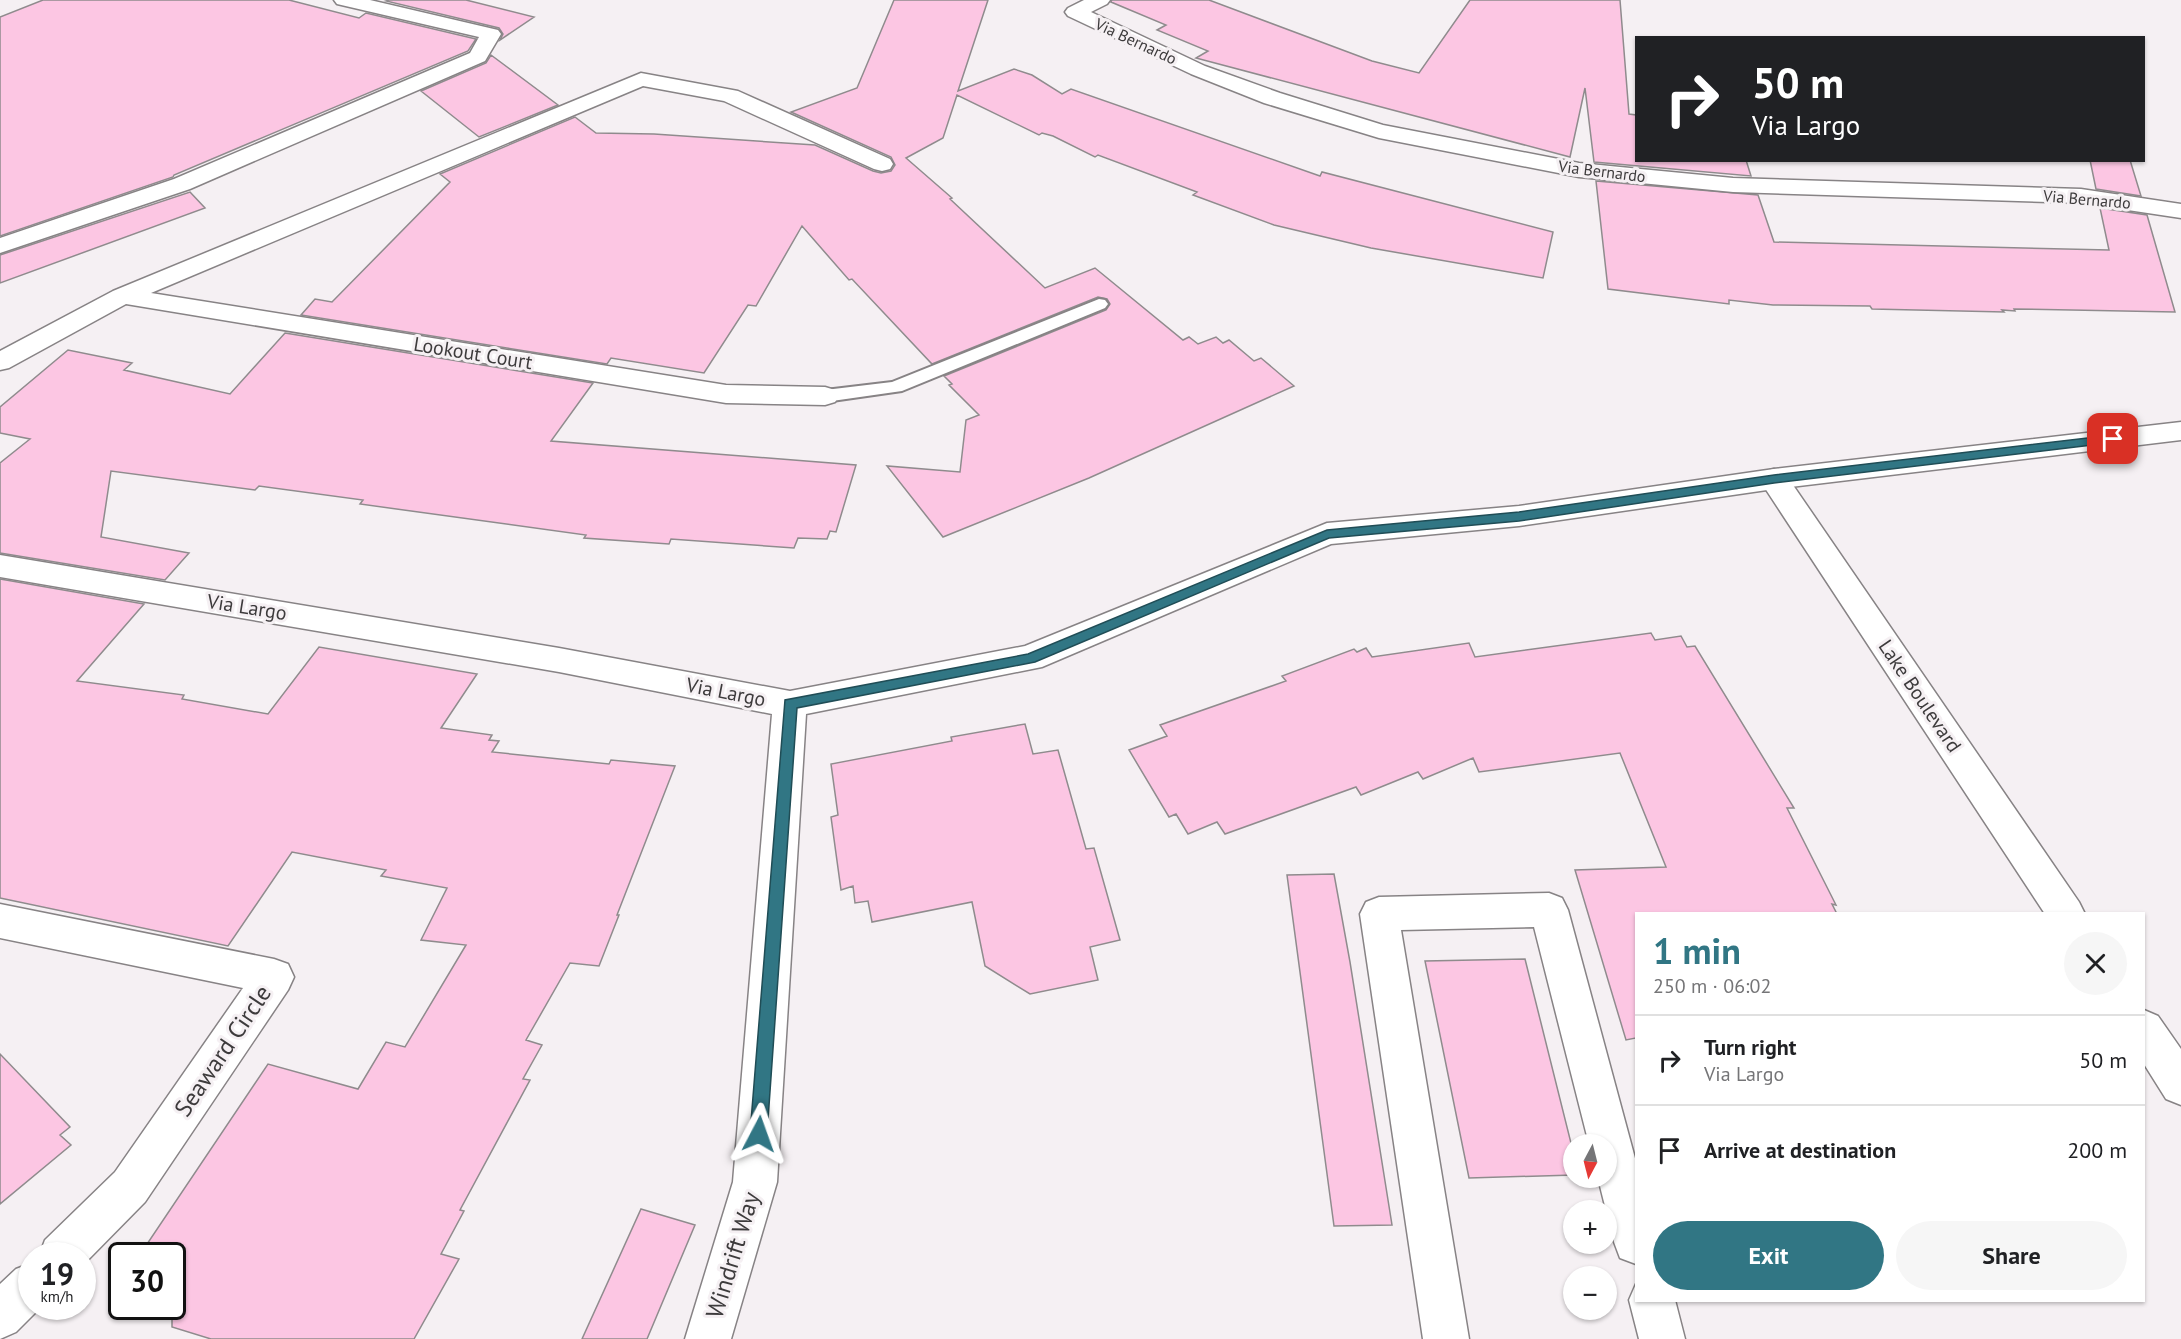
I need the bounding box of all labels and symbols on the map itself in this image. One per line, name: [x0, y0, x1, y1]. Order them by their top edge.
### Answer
street label: Via Bernardo: [1091, 13, 1180, 69]
street label: Via Bernardo: [1556, 156, 1647, 186]
street label: Via Bernardo: [2041, 185, 2132, 213]
street label: Lookout Court: [412, 331, 534, 375]
pin: [2087, 413, 2138, 464]
street label: Via Largo: [204, 588, 289, 626]
street label: Lake Boulevard: [1873, 635, 1967, 757]
street label: Via Largo: [683, 671, 768, 712]
street label: Seaward Circle: [167, 979, 278, 1122]
position arrow: [727, 1102, 791, 1166]
north arrow: [1563, 1134, 1617, 1188]
street label: Windrift Way: [699, 1188, 766, 1322]
speed limit sign: 30: [108, 1242, 186, 1320]

